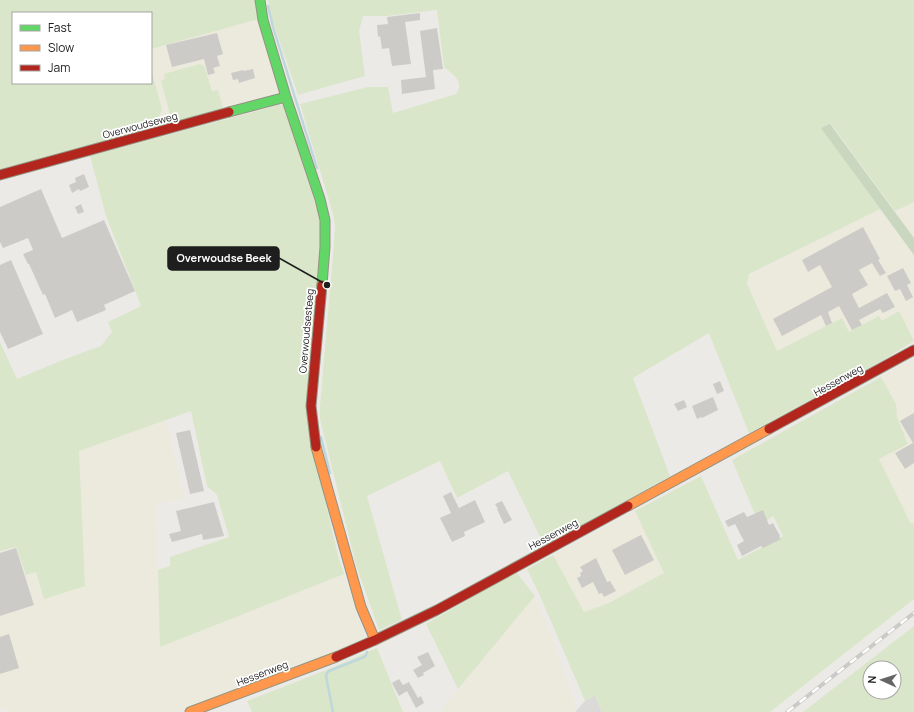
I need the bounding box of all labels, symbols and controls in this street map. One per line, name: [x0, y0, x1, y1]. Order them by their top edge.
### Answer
legend: [12, 12, 152, 84]
text: Fast: [48, 19, 72, 36]
text: Slow: [48, 39, 74, 56]
text: Jam: [48, 59, 70, 76]
street label: Overwoudseweg: [101, 108, 179, 142]
callout: Overwoudse Beek: [168, 247, 279, 270]
text: Overwoudse Beek: [176, 250, 273, 265]
street label: Overwoudsesteeg: [295, 288, 317, 374]
street label: Hessenweg: [811, 361, 865, 399]
street label: Hessenweg: [526, 515, 580, 553]
street label: Hessenweg: [234, 657, 290, 689]
north arrow: [862, 660, 902, 700]
text: N: [864, 675, 879, 684]

